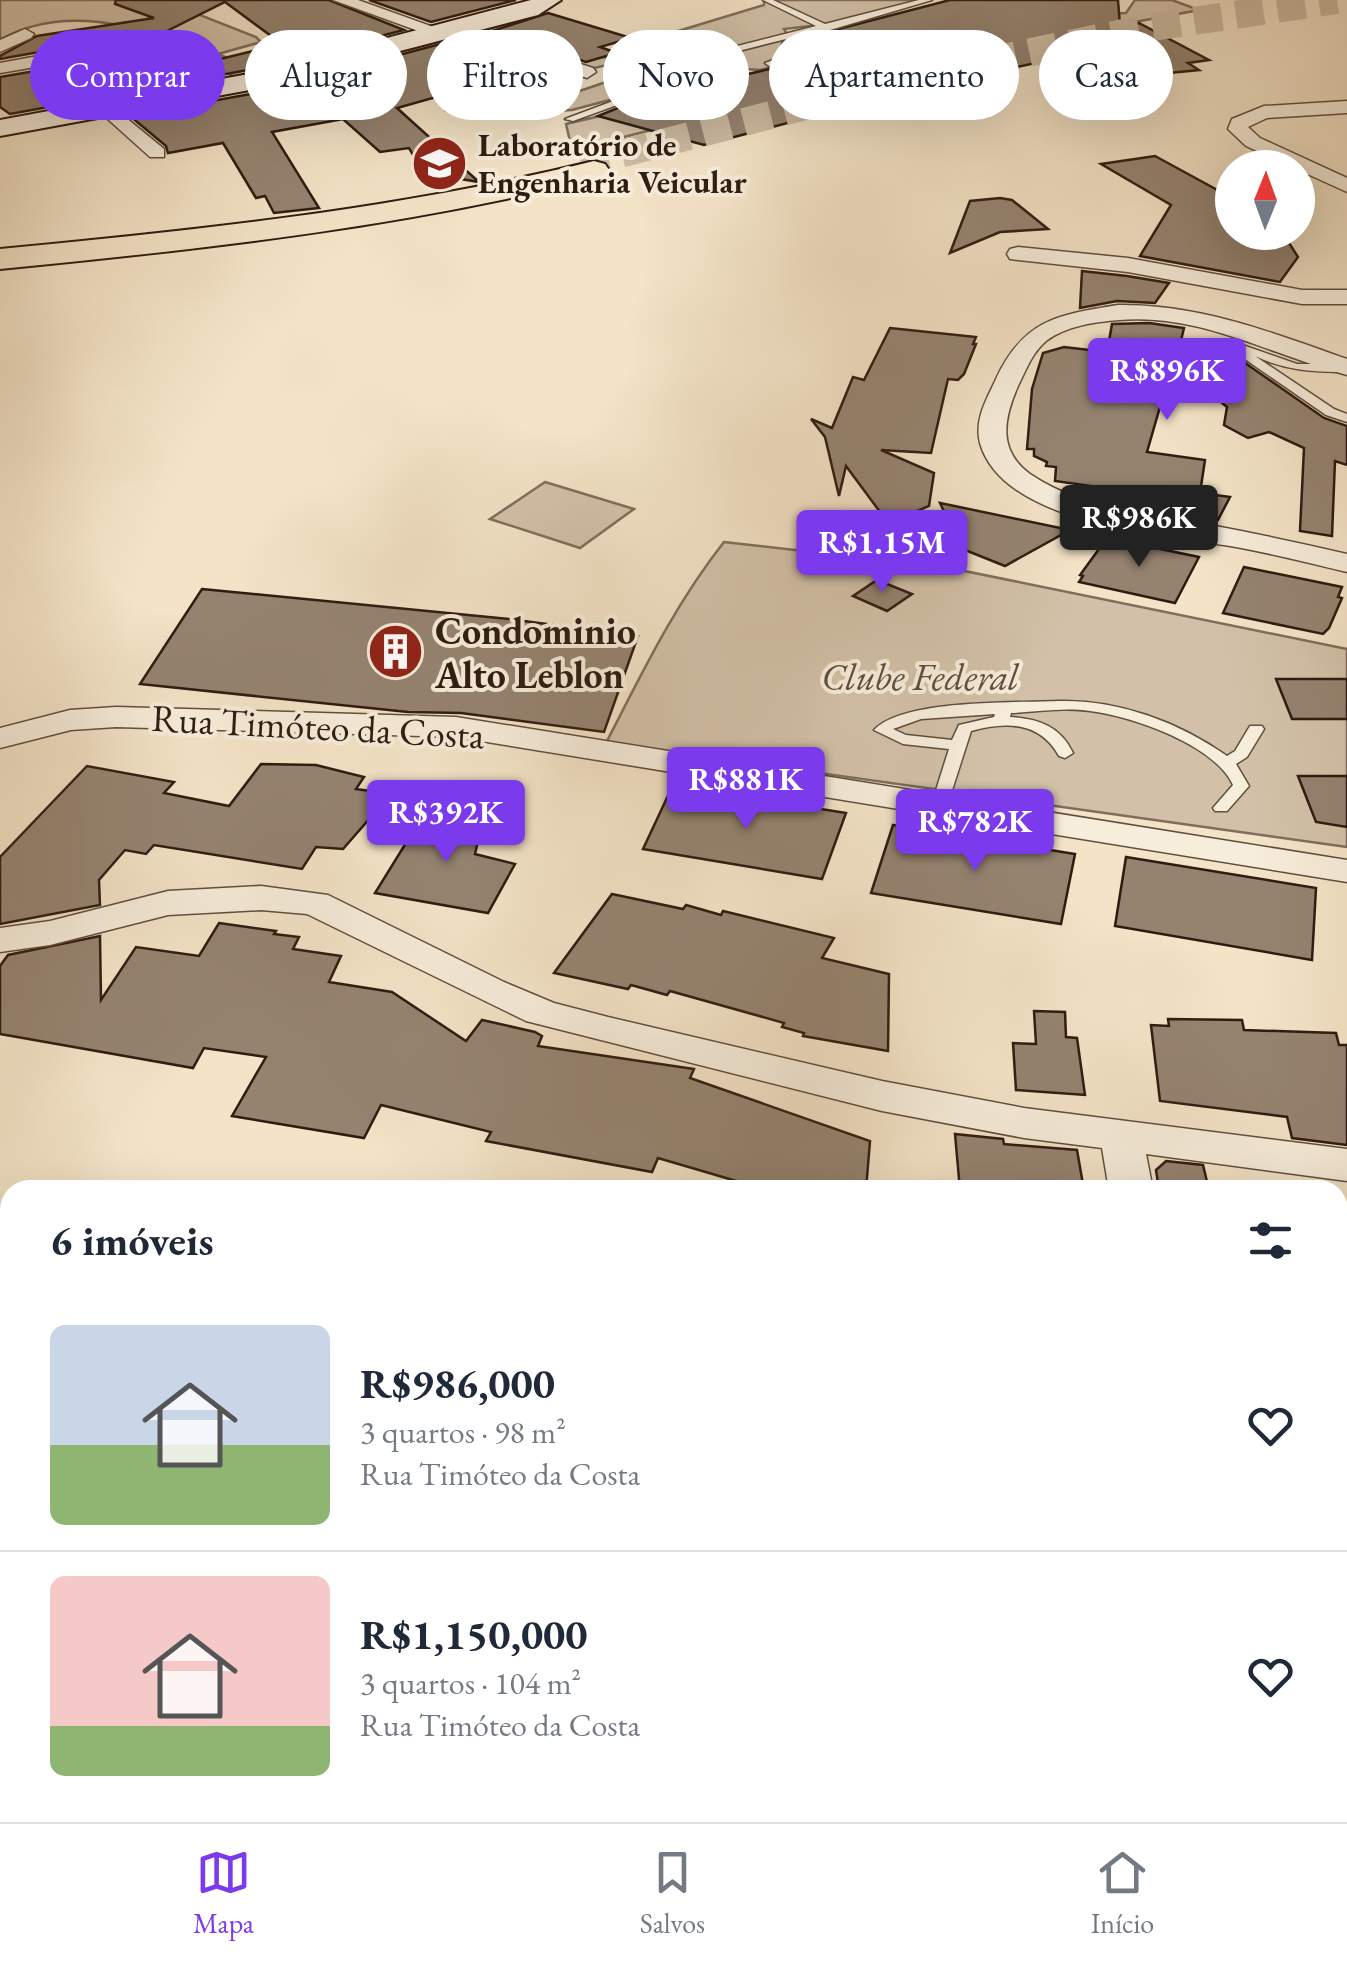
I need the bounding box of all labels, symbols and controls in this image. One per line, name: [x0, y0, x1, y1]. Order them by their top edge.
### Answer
chip: Comprar: [30, 30, 225, 120]
chip: Alugar: [245, 30, 407, 120]
chip: Filtros: [427, 30, 583, 120]
chip: Novo: [603, 30, 749, 120]
chip: Apartamento: [769, 30, 1019, 120]
chip: Casa: [1039, 30, 1173, 120]
place label: Laboratório de Engenharia Veicular: [478, 124, 747, 203]
school or university icon: Laboratório de Engenharia Veicular: [409, 133, 469, 193]
north arrow: [1215, 150, 1315, 250]
map controls: [1215, 150, 1315, 250]
pin: R$896K: [1086, 338, 1248, 423]
text: R$896K: [1110, 349, 1224, 391]
pin: R$986K: [1058, 485, 1220, 570]
text: R$986K: [1082, 496, 1196, 538]
pin: R$1.15M: [790, 510, 974, 595]
text: R$1.15M: [818, 521, 946, 563]
place label: Condominio Alto Leblon: [434, 606, 636, 699]
building icon: Condominio Alto Leblon: [366, 622, 426, 682]
park label: Clube Federal: [821, 652, 1020, 701]
street label: Rua Timóteo da Costa: [150, 693, 486, 759]
pin: R$881K: [665, 747, 827, 832]
text: R$881K: [689, 758, 803, 800]
pin: R$392K: [365, 780, 527, 865]
pin: R$782K: [894, 789, 1056, 874]
text: R$392K: [389, 791, 503, 833]
text: R$782K: [918, 800, 1032, 842]
text: 6 imóveis: [50, 1213, 214, 1268]
icon: filters: [1243, 1213, 1298, 1268]
text: R$986,000: [360, 1356, 555, 1411]
icon: home: [130, 1365, 250, 1485]
icon: heart: [1243, 1398, 1298, 1453]
text: 3 quartos · 98 m²: [360, 1411, 566, 1453]
text: Rua Timóteo da Costa: [360, 1453, 640, 1495]
text: R$1,150,000: [360, 1607, 588, 1662]
icon: home: [130, 1616, 250, 1736]
icon: heart: [1243, 1649, 1298, 1704]
text: 3 quartos · 104 m²: [360, 1662, 581, 1704]
text: Rua Timóteo da Costa: [360, 1704, 640, 1746]
tab: Mapa: [193, 1845, 254, 1941]
tab: Salvos: [640, 1845, 705, 1941]
tab: Início: [1091, 1845, 1154, 1941]

